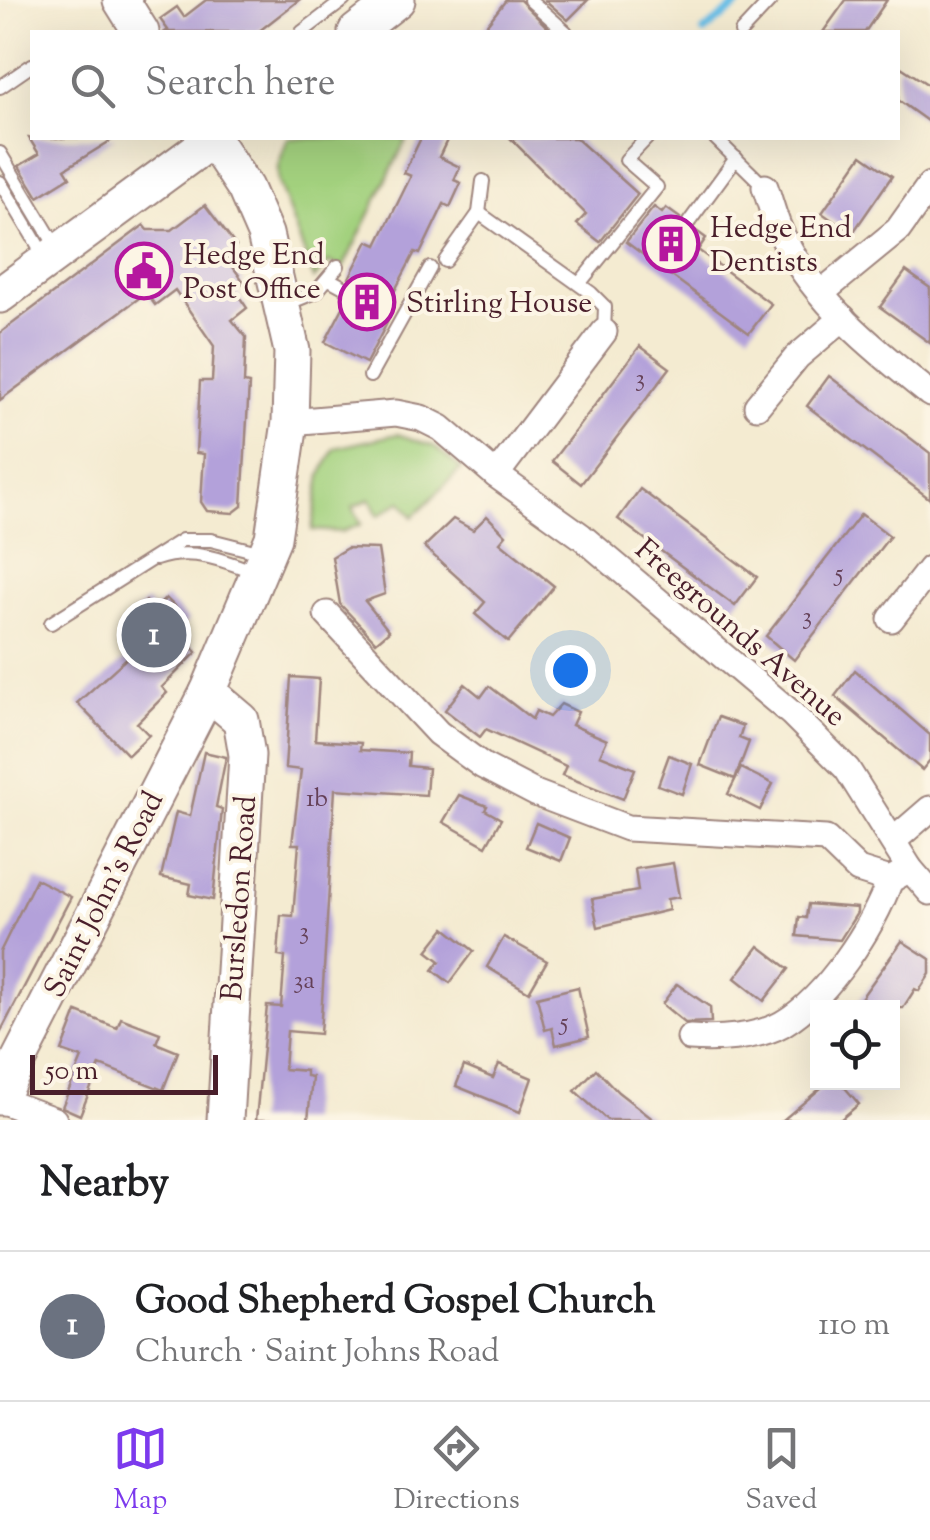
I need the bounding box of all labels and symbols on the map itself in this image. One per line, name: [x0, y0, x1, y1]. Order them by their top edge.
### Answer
place label: Hedge End Dentists: [710, 208, 852, 285]
building icon: Hedge End Dentists: [641, 214, 701, 274]
place label: Hedge End Post Office: [183, 235, 325, 312]
public building icon: Hedge End Post Office: [114, 241, 174, 301]
building icon: Stirling House: [337, 272, 397, 332]
place label: Stirling House: [406, 283, 592, 326]
house number: 3: [635, 362, 645, 398]
street label: Freegrounds Avenue: [624, 530, 855, 738]
house number: 5: [833, 557, 844, 593]
pin: 1: [122, 598, 186, 672]
house number: 3: [802, 600, 812, 636]
your location: [545, 645, 596, 696]
house number: 1b: [306, 782, 328, 818]
street label: Saint John's Road: [35, 784, 176, 1006]
street label: Bursledon Road: [212, 794, 269, 1002]
house number: 3: [299, 915, 309, 951]
house number: 3a: [293, 964, 315, 1000]
house number: 5: [558, 1006, 569, 1042]
scale bar: [30, 1050, 218, 1094]

